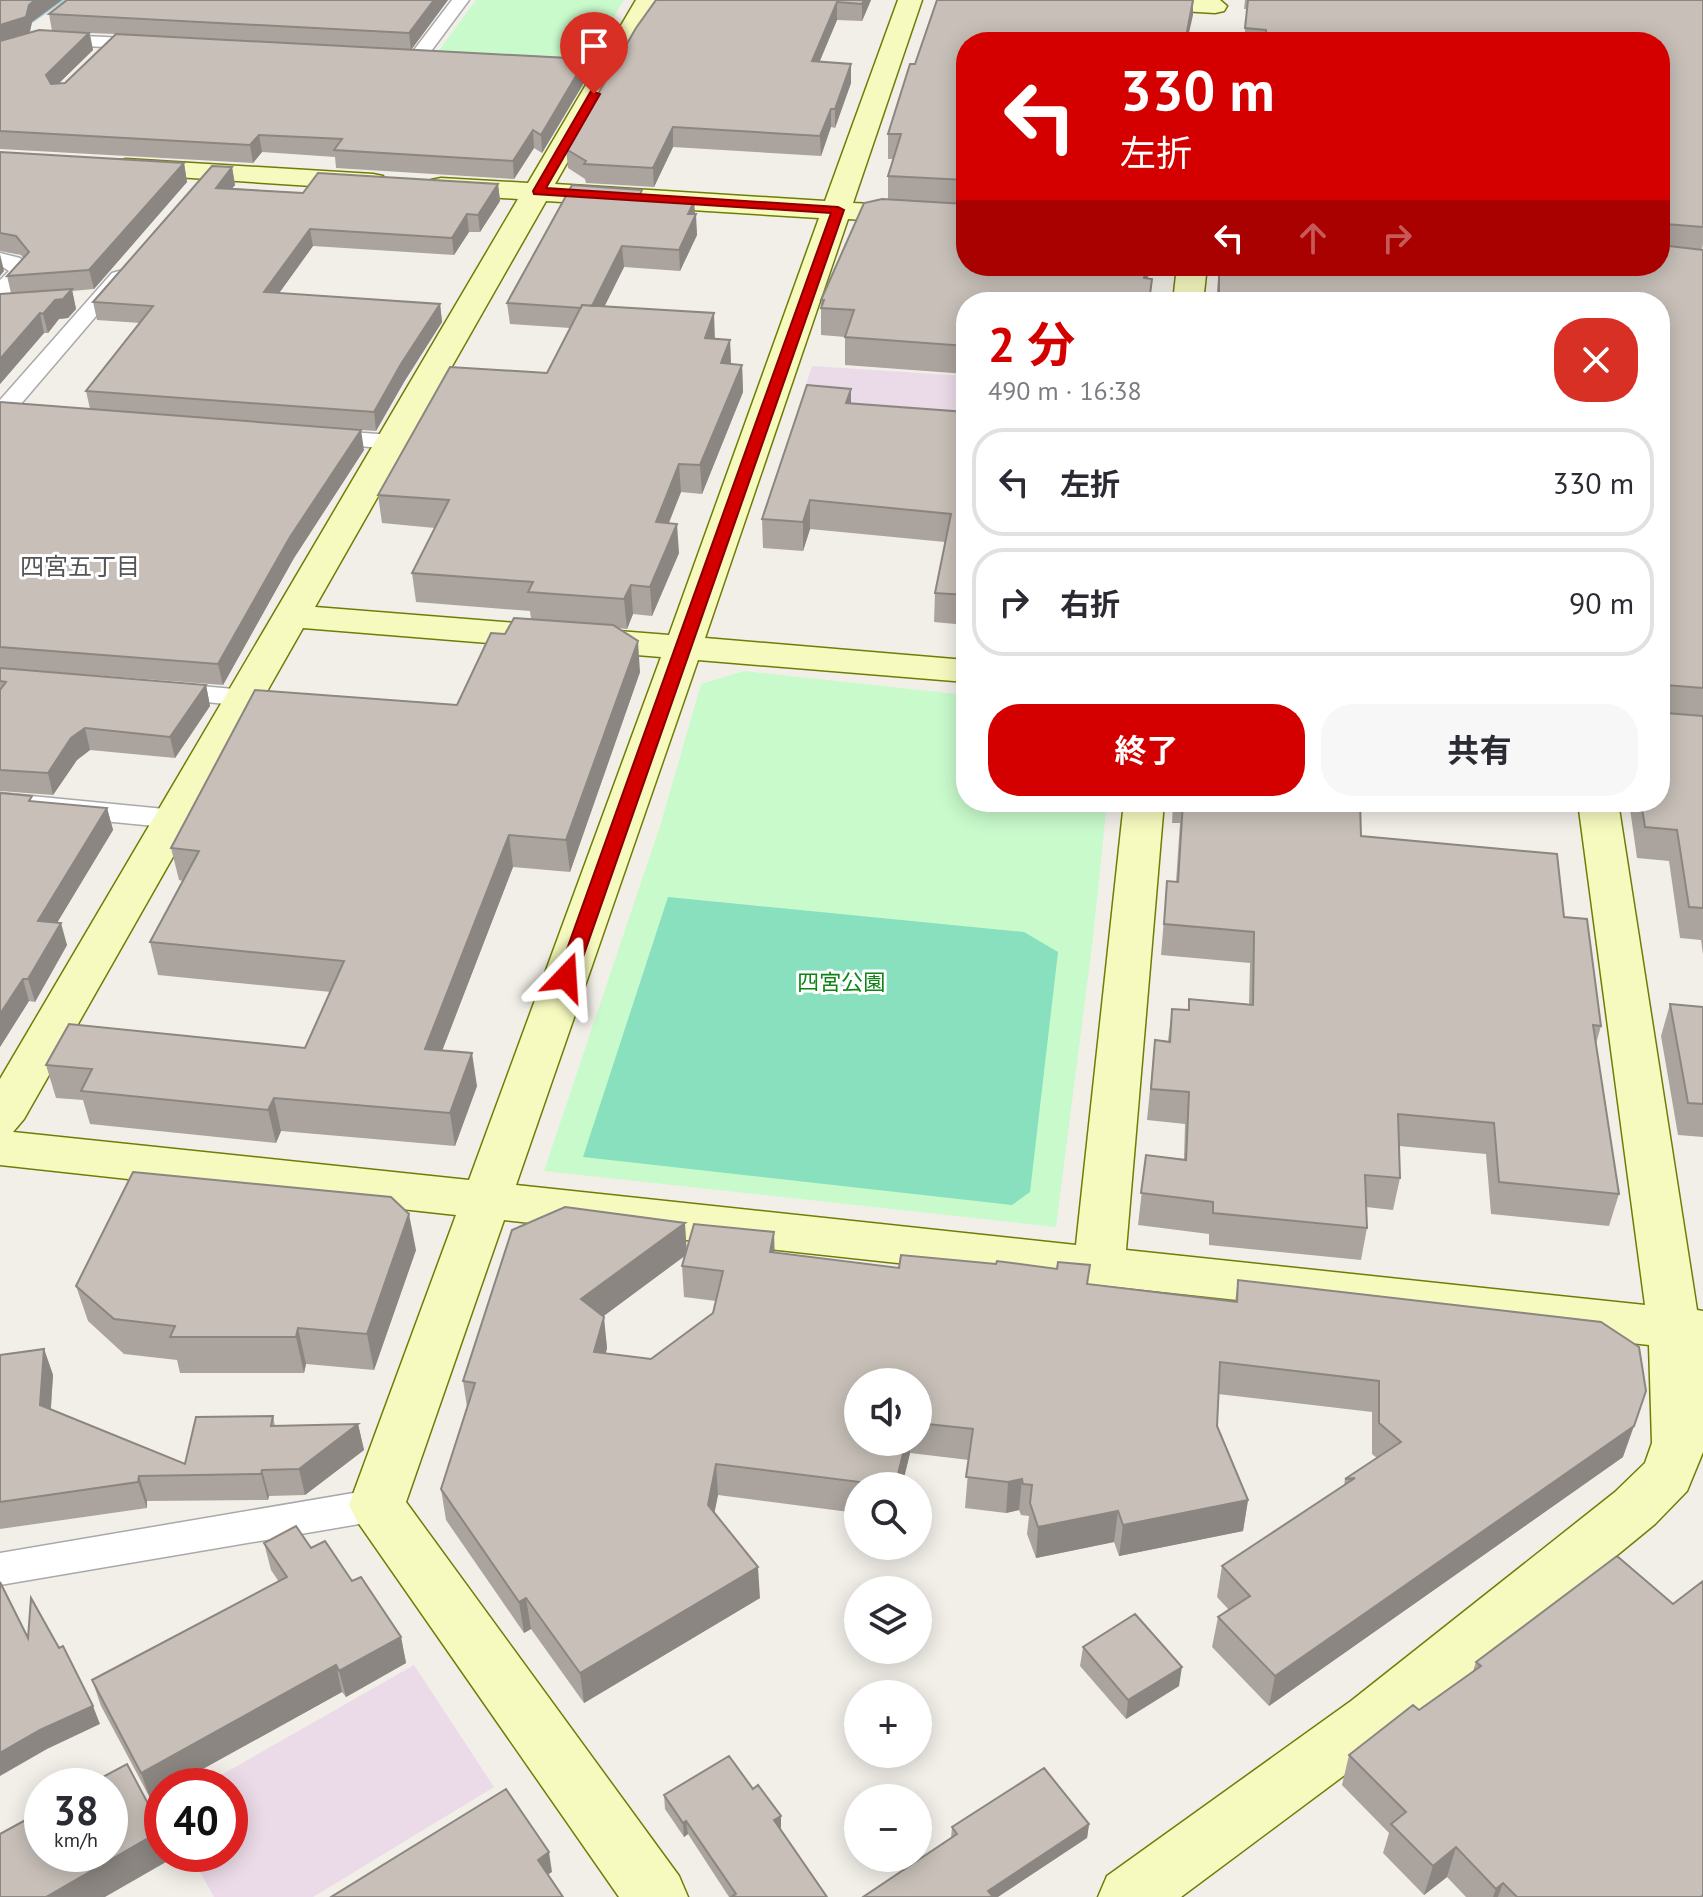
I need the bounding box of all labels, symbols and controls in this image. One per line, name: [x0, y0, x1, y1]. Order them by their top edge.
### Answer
pin: [560, 12, 628, 94]
icon: arrive: [572, 24, 616, 68]
text: 330 m: [1120, 54, 1275, 126]
icon: left: [988, 64, 1092, 168]
text: 左折: [1120, 129, 1192, 176]
icon: left: [1207, 216, 1251, 260]
icon: ahead: [1291, 216, 1335, 260]
icon: right: [1375, 216, 1419, 260]
text: 2 分: [988, 313, 1075, 375]
button: close: [1554, 318, 1638, 402]
text: 490 m · 16:38: [988, 374, 1142, 407]
icon: left: [992, 460, 1036, 504]
text: 330 m: [1553, 463, 1634, 502]
text: 左折: [1060, 464, 1120, 503]
district label: 四宮五丁目: [20, 551, 140, 582]
icon: right: [992, 580, 1036, 624]
text: 90 m: [1569, 583, 1634, 622]
text: 右折: [1060, 584, 1120, 623]
button: 終了: [988, 704, 1305, 796]
button: 共有: [1321, 704, 1638, 796]
position arrow: [524, 935, 608, 1019]
park label: 四宮公園: [797, 968, 885, 996]
map controls: [844, 1368, 932, 1872]
button: sound: [844, 1368, 932, 1456]
button: search: [844, 1472, 932, 1560]
button: layers: [844, 1576, 932, 1664]
button: +: [844, 1680, 932, 1768]
speed limit sign: 40: [144, 1768, 248, 1872]
text: 38: [53, 1784, 99, 1836]
button: −: [844, 1784, 932, 1872]
text: km/h: [54, 1827, 98, 1853]

